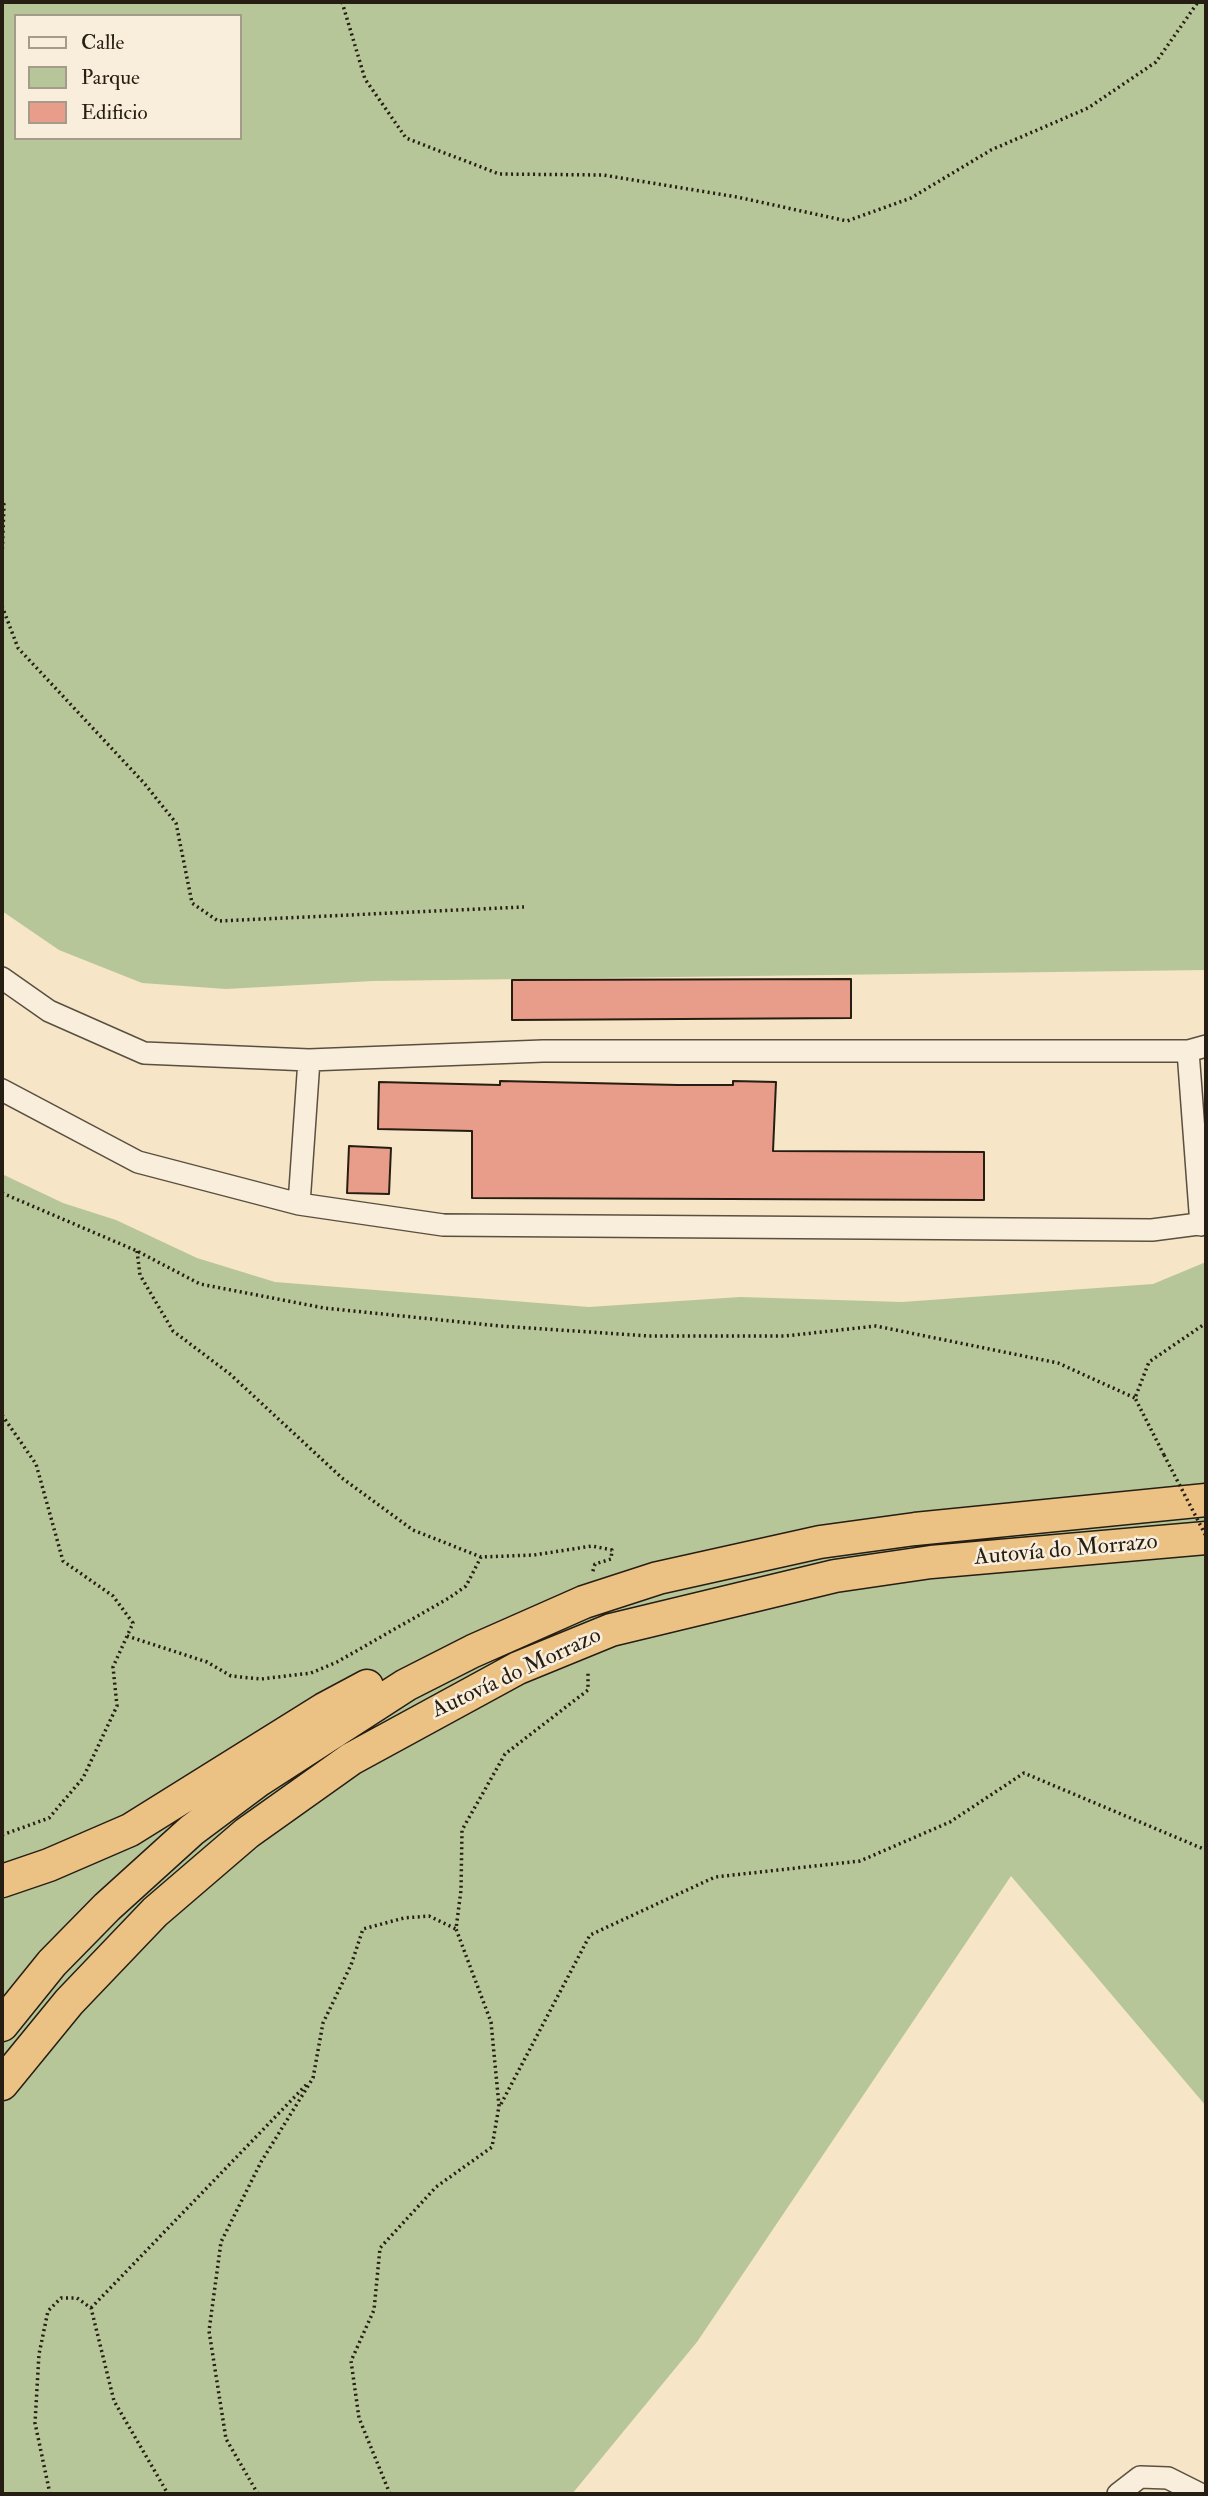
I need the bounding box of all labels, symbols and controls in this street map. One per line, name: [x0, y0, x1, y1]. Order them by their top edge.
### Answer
legend: [14, 14, 242, 140]
text: Calle: [81, 29, 124, 56]
text: Parque: [81, 64, 140, 91]
text: Edificio: [81, 99, 148, 126]
street label: Autovía do Morrazo: [973, 1529, 1159, 1573]
street label: Autovía do Morrazo: [428, 1623, 606, 1725]

